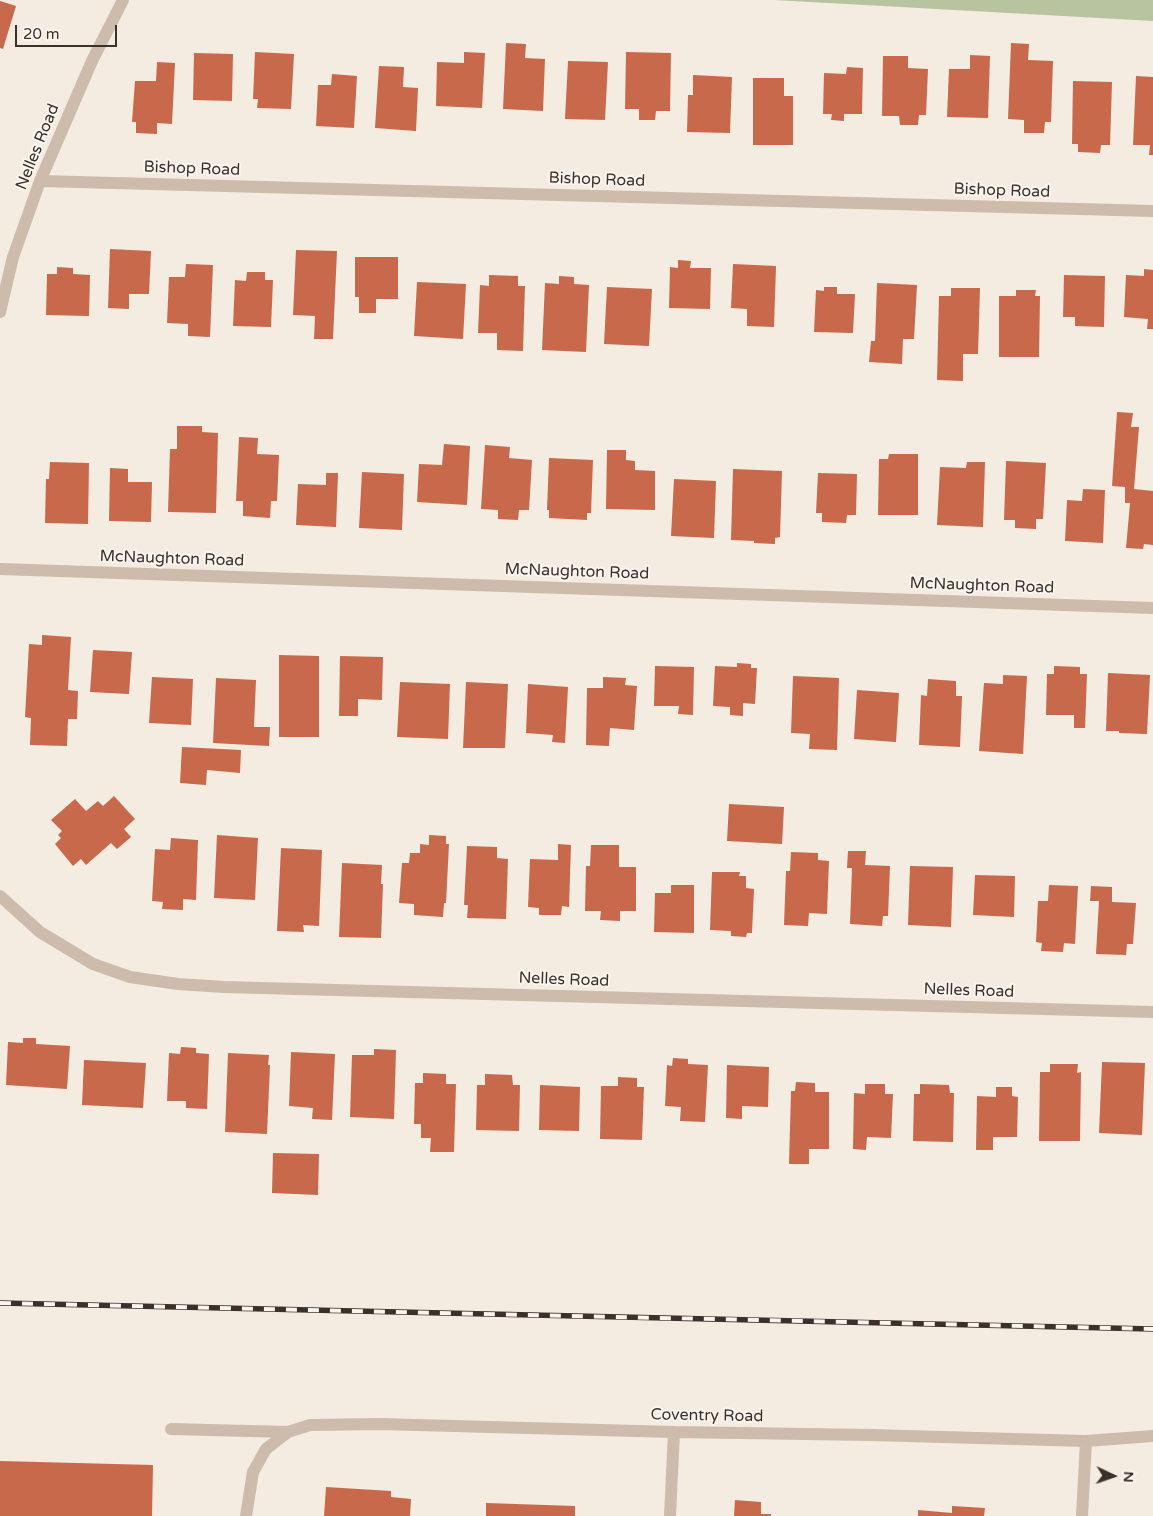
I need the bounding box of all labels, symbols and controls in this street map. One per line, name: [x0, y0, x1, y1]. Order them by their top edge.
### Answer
scale bar: [18, 15, 120, 47]
text: 20 m: [23, 25, 60, 43]
street label: Nelles Road: [12, 101, 64, 193]
street label: Bishop Road: [143, 158, 241, 180]
street label: Bishop Road: [548, 169, 646, 191]
street label: Bishop Road: [953, 180, 1051, 202]
street label: McNaughton Road: [99, 547, 245, 571]
street label: McNaughton Road: [504, 560, 650, 584]
street label: McNaughton Road: [909, 574, 1055, 598]
street label: Nelles Road: [518, 969, 610, 991]
street label: Nelles Road: [923, 980, 1015, 1002]
street label: Coventry Road: [651, 1405, 763, 1427]
north arrow: [1088, 1451, 1138, 1501]
text: N: [1120, 1471, 1137, 1483]

